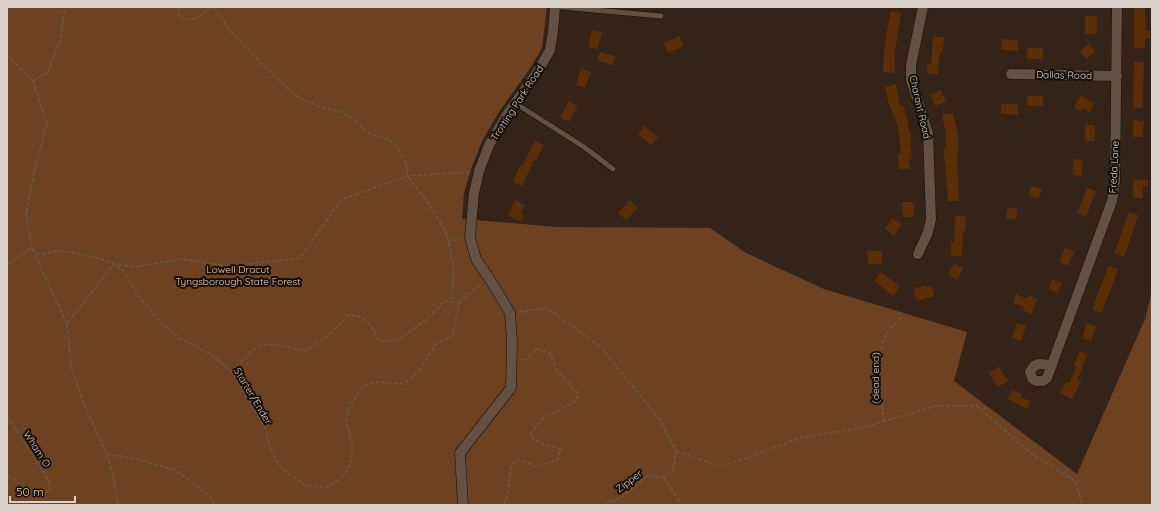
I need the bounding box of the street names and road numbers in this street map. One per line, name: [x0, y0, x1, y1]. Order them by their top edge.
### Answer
street label: Trotting Park Road: [488, 63, 546, 143]
street label: Dallas Road: [1036, 68, 1092, 82]
street label: Charant Road: [906, 74, 934, 140]
street label: Freda Lane: [1106, 140, 1122, 194]
street label: (dead end): [869, 352, 882, 404]
street label: Starter/Ender: [231, 365, 275, 427]
street label: Wham O: [20, 428, 54, 470]
street label: Zipper: [613, 467, 645, 495]

